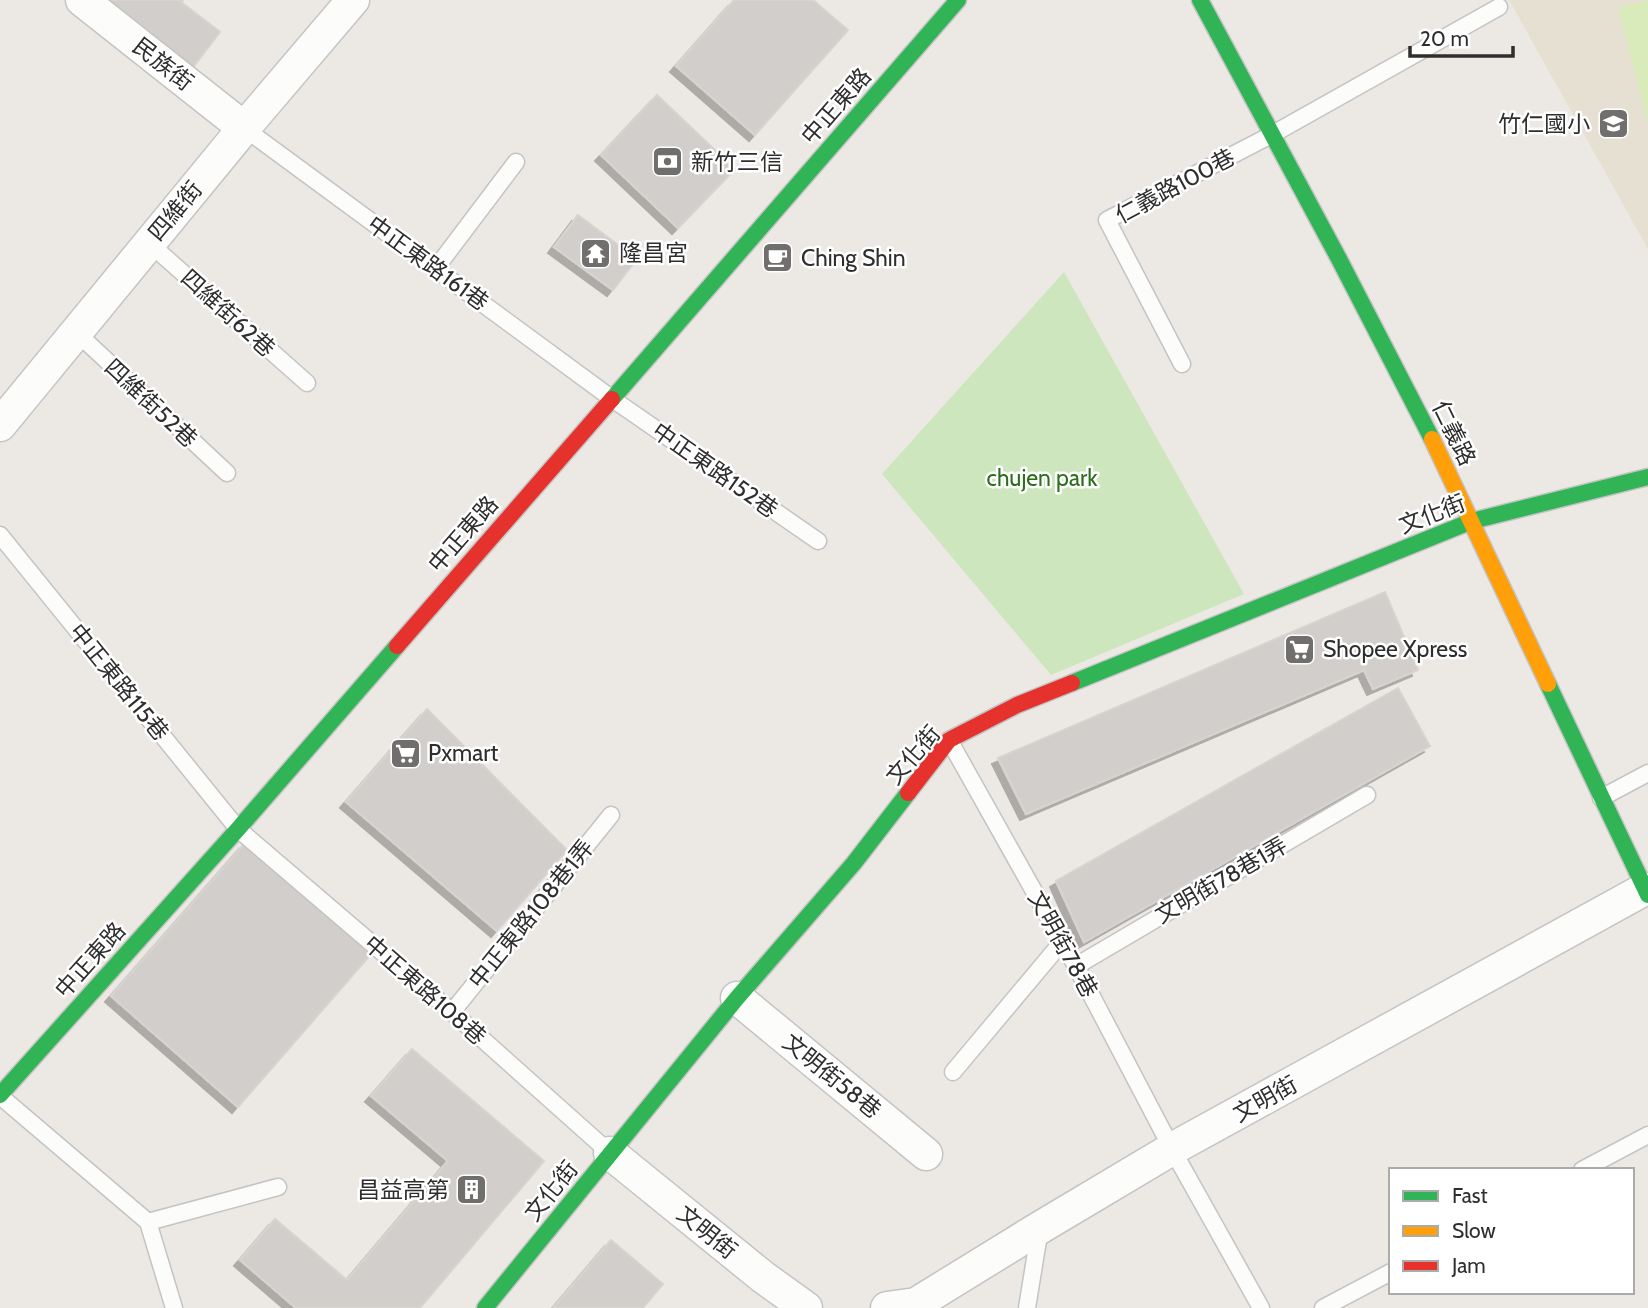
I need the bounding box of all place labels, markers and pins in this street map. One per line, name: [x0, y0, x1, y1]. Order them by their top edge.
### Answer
school or university icon: 竹仁國小: [1596, 107, 1630, 141]
place label: 竹仁國小: [1498, 110, 1590, 138]
bank icon: 新竹三信: [651, 145, 685, 179]
place label: 新竹三信: [691, 148, 783, 176]
temple icon: 隆昌宮: [579, 236, 613, 270]
place label: 隆昌宮: [619, 239, 688, 267]
cafe icon: Ching Shin: [761, 241, 795, 275]
place label: Ching Shin: [801, 244, 906, 272]
supermarket icon: Shopee Xpress: [1283, 632, 1317, 666]
place label: Shopee Xpress: [1323, 635, 1467, 663]
supermarket icon: Pxmart: [388, 736, 422, 770]
place label: Pxmart: [428, 739, 499, 767]
building icon: 昌益高第: [455, 1173, 489, 1207]
place label: 昌益高第: [357, 1176, 449, 1204]

